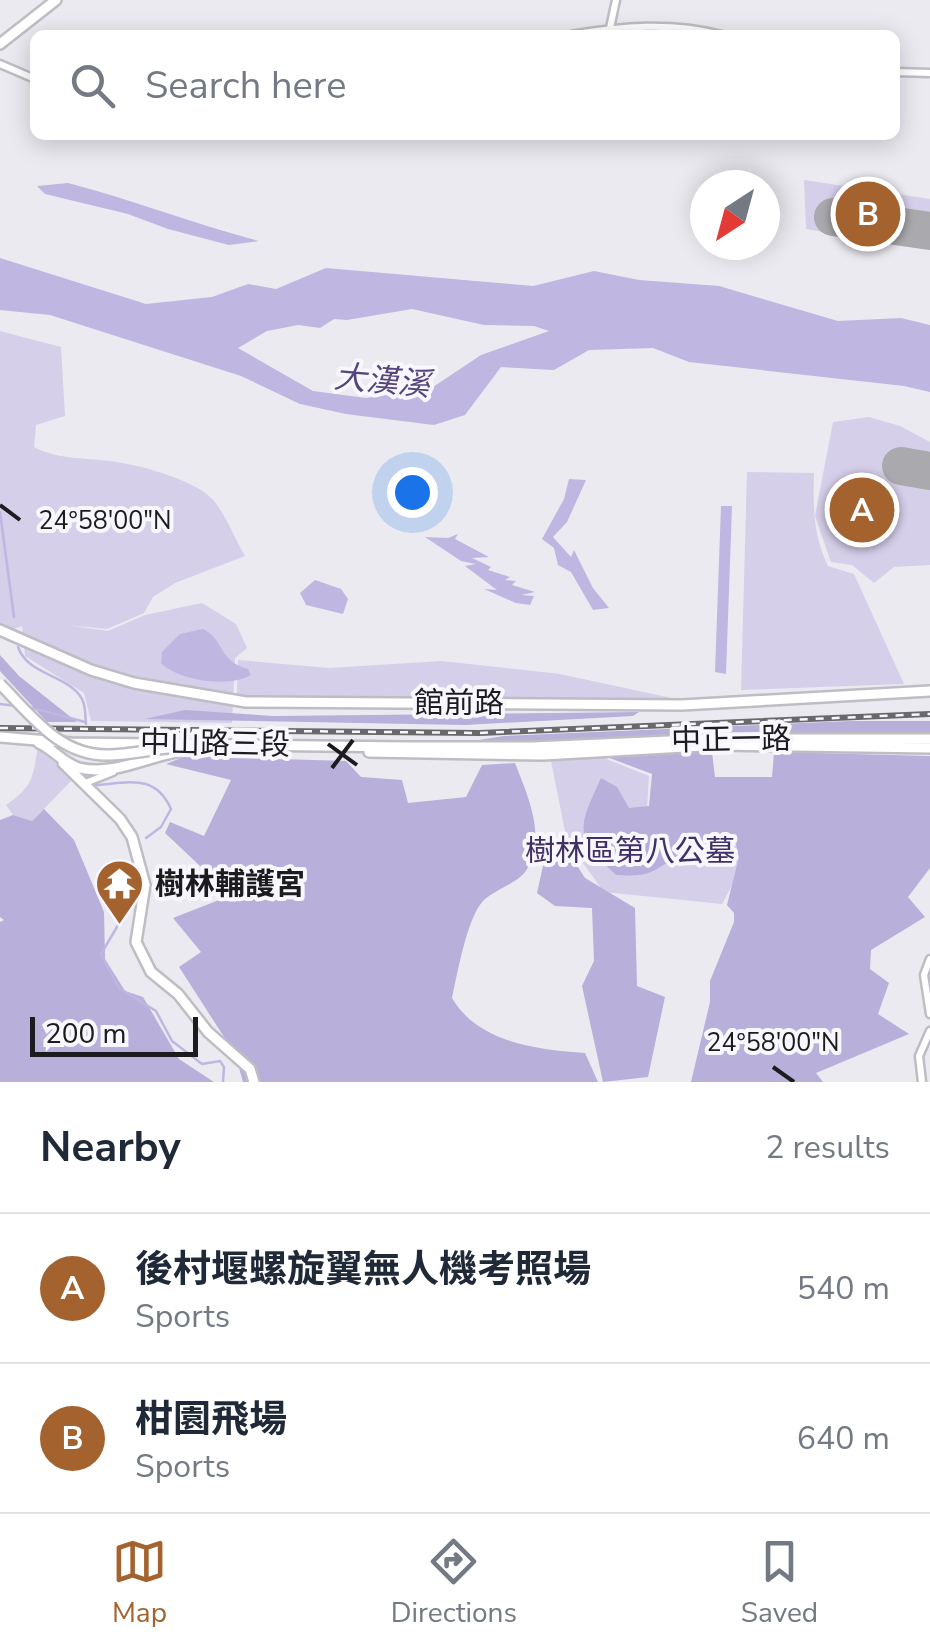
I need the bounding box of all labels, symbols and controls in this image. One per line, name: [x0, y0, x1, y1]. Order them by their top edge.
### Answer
search box: [30, 30, 900, 140]
icon: search: [65, 58, 120, 113]
text: Search here: [145, 60, 346, 111]
north arrow: [690, 170, 780, 260]
pin: B: [836, 176, 900, 252]
water label: 大漢溪: [332, 355, 436, 407]
your location: [387, 467, 438, 518]
pin: A: [830, 472, 894, 548]
text: 24°58'00"N: [38, 504, 172, 538]
street label: 館前路: [414, 683, 504, 724]
street label: 中正一路: [671, 718, 791, 762]
street label: 中山路三段: [140, 722, 290, 766]
park label: 樹林區第八公墓: [525, 831, 735, 872]
temple icon: 樹林輔護宮: [94, 858, 146, 926]
place label: 樹林輔護宮: [155, 864, 305, 905]
scale bar: [30, 1012, 198, 1056]
text: 200 m: [45, 1015, 127, 1053]
text: 24°58'00"N: [706, 1026, 840, 1060]
text: Nearby: [40, 1119, 181, 1176]
text: 2 results: [765, 1126, 890, 1169]
text: 後村堰螺旋翼無人機考照場: [135, 1244, 591, 1295]
text: A: [61, 1267, 84, 1310]
text: 540 m: [797, 1267, 890, 1310]
text: Sports: [135, 1295, 230, 1338]
text: 柑園飛場: [135, 1394, 287, 1445]
text: B: [61, 1417, 84, 1460]
text: 640 m: [797, 1417, 890, 1460]
text: Sports: [135, 1445, 230, 1488]
tab: Map: [112, 1534, 167, 1632]
tab: Directions: [391, 1534, 517, 1632]
tab: Saved: [741, 1534, 818, 1632]

